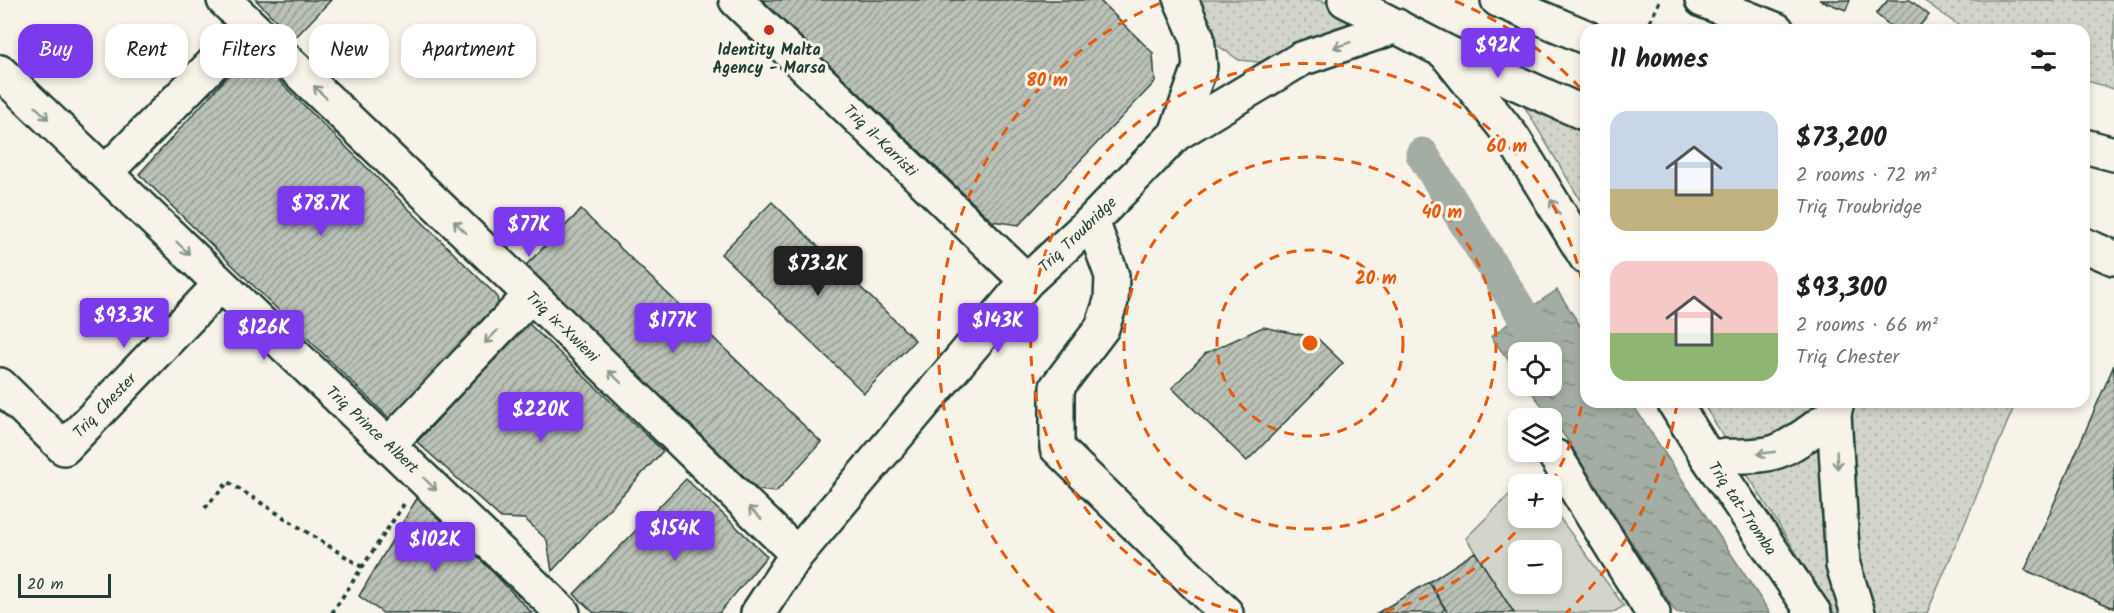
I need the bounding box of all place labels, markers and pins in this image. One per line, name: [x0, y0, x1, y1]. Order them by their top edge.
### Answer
marker: Identity Malta Agency - Marsa: [762, 23, 776, 37]
pin: $92K: [1462, 28, 1534, 79]
place label: Identity Malta Agency - Marsa: [712, 38, 826, 81]
pin: $78.7K: [272, 186, 370, 237]
pin: $77K: [493, 207, 565, 258]
pin: $73.2K: [769, 246, 867, 297]
pin: $93.3K: [75, 298, 173, 349]
pin: $177K: [631, 303, 715, 354]
pin: $143K: [956, 303, 1040, 354]
pin: $126K: [222, 310, 306, 361]
centre of rings: [1300, 333, 1320, 353]
pin: $220K: [499, 392, 583, 443]
pin: $154K: [633, 511, 717, 562]
pin: $102K: [393, 522, 477, 573]

